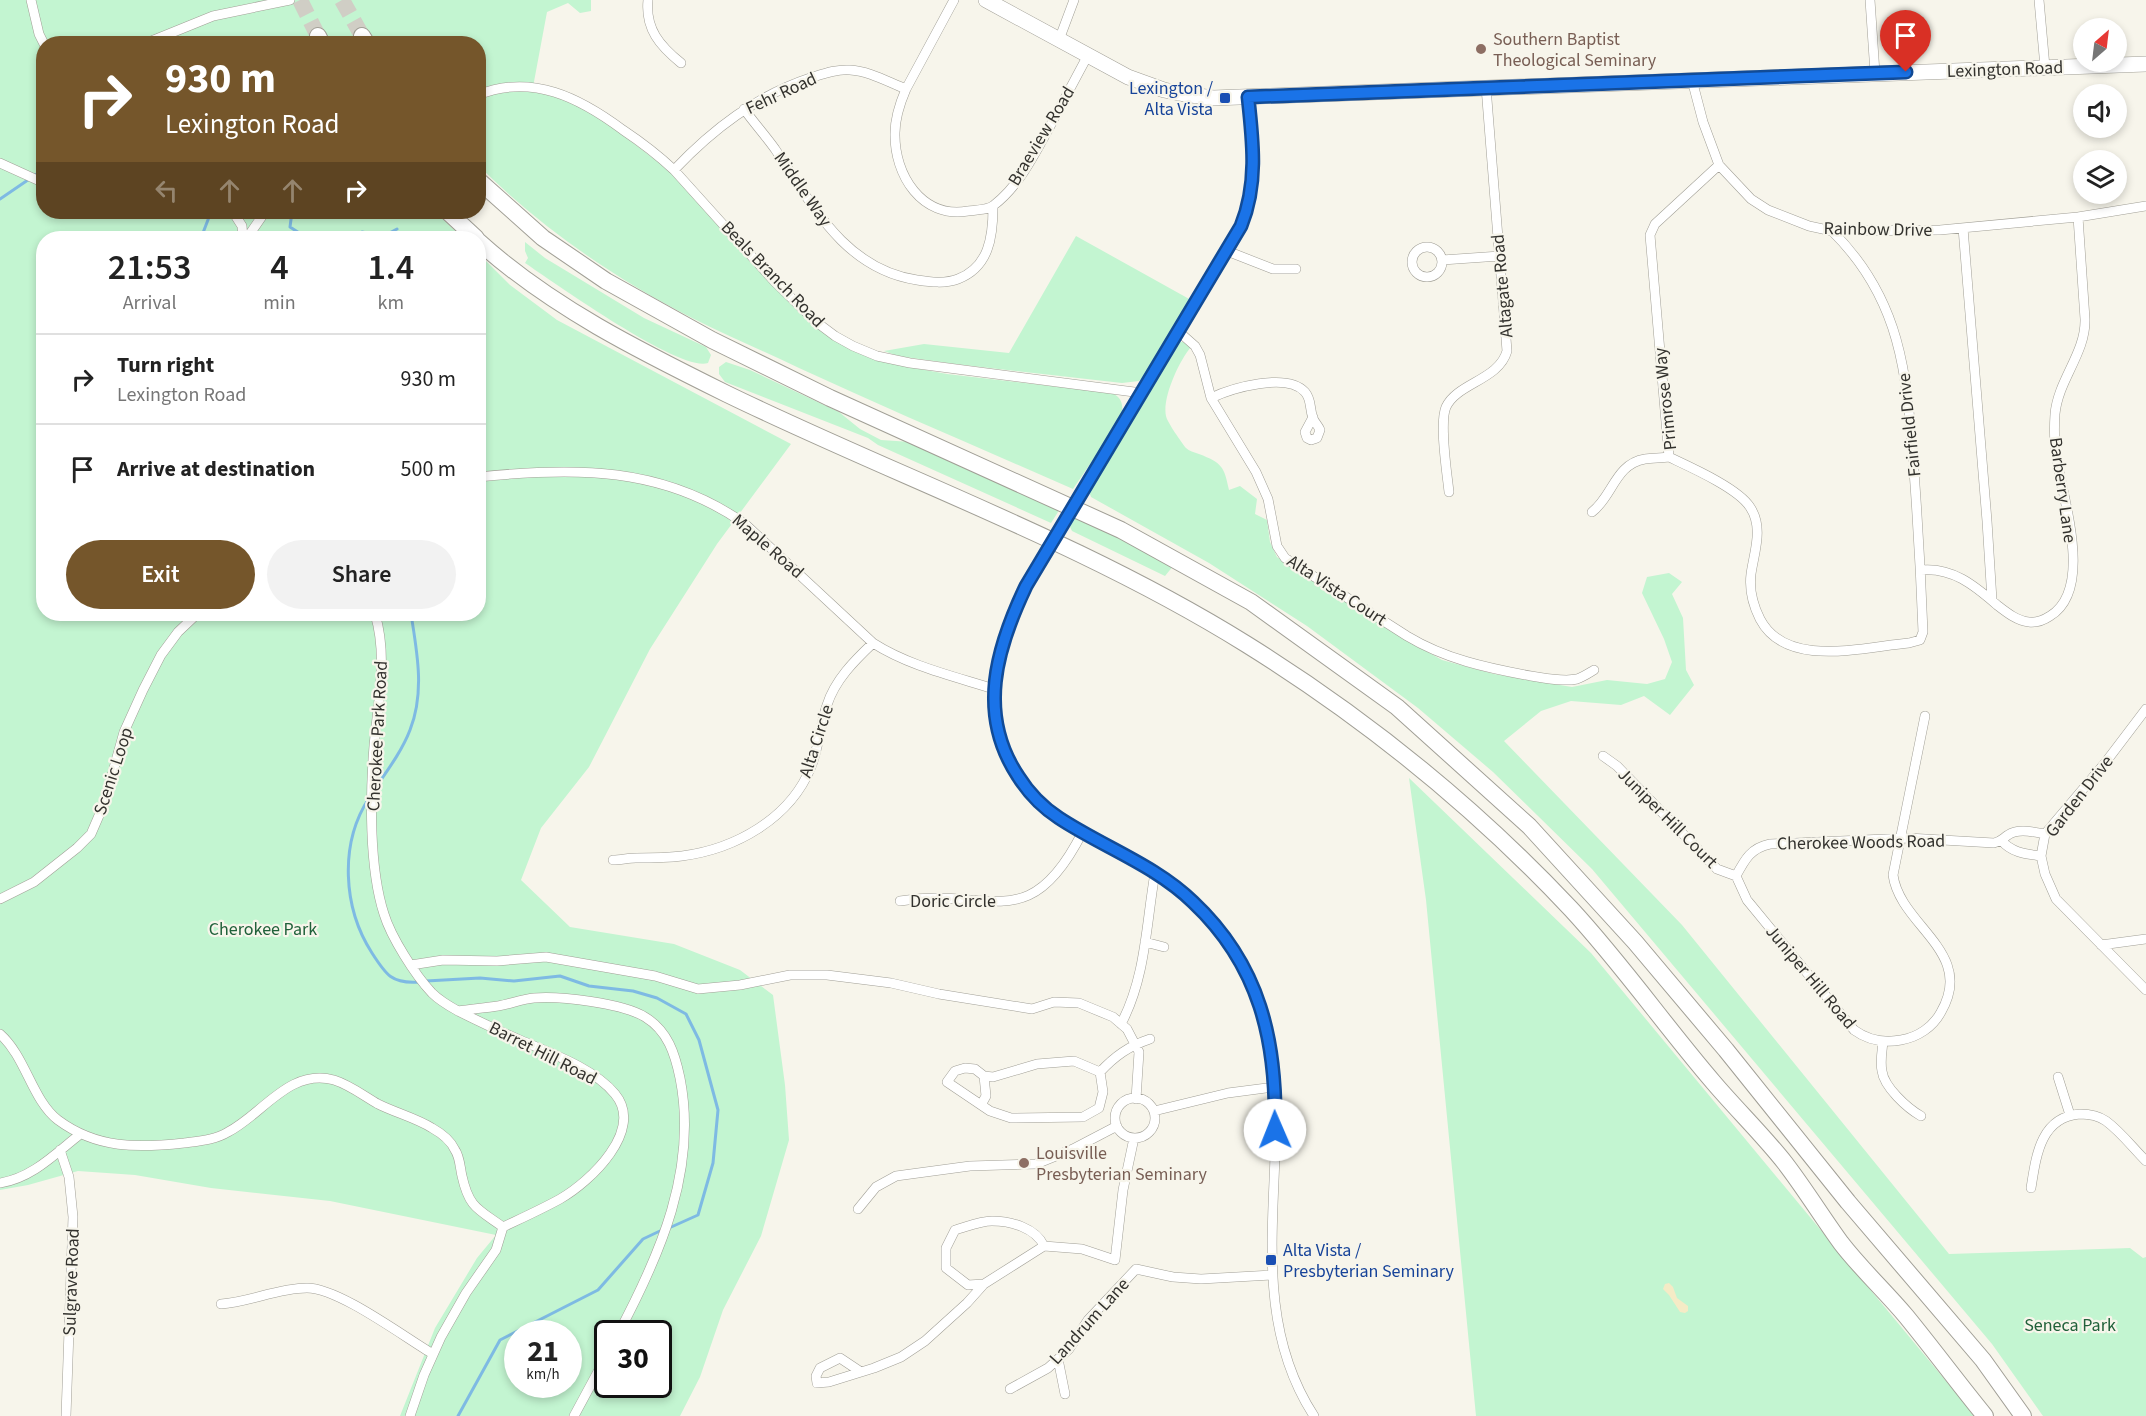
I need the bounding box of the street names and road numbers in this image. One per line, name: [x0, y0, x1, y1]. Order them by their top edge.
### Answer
street label: Lexington Road: [1946, 55, 2064, 84]
street label: Fehr Road: [742, 66, 821, 121]
street label: Braeview Road: [1002, 82, 1081, 190]
street label: Middle Way: [768, 147, 838, 232]
street label: Beals Branch Road: [715, 215, 830, 333]
street label: Rainbow Drive: [1823, 216, 1933, 243]
street label: Altagate Road: [1486, 233, 1519, 339]
street label: Primrose Way: [1648, 346, 1683, 451]
street label: Fairfield Drive: [1892, 372, 1927, 478]
street label: Barberry Lane: [2043, 436, 2082, 545]
street label: Maple Road: [726, 508, 809, 585]
street label: Alta Vista Court: [1282, 549, 1391, 632]
street label: Cherokee Park Road: [361, 660, 394, 812]
street label: Alta Circle: [793, 701, 840, 781]
street label: Scenic Loop: [88, 724, 139, 818]
street label: Garden Drive: [2039, 750, 2119, 842]
street label: Juniper Hill Court: [1612, 763, 1723, 874]
street label: Cherokee Woods Road: [1777, 829, 1945, 856]
street label: Doric Circle: [910, 889, 996, 914]
street label: Juniper Hill Road: [1760, 920, 1862, 1035]
street label: Barret Hill Road: [485, 1016, 601, 1091]
street label: Sulgrave Road: [57, 1228, 86, 1336]
street label: Landrum Lane: [1044, 1272, 1135, 1370]

